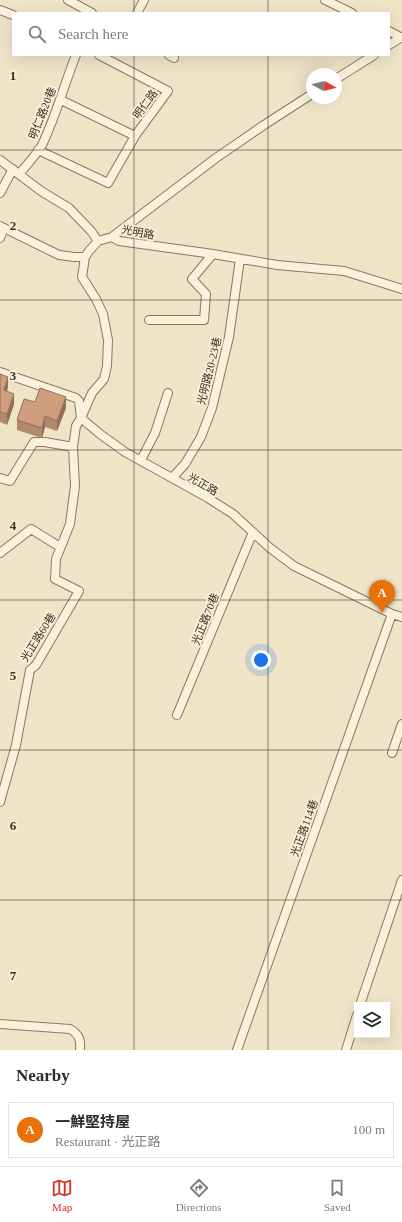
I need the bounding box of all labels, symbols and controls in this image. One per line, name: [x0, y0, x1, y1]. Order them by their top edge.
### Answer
search box: [12, 12, 390, 56]
icon: search: [26, 23, 48, 45]
text: Search here: [58, 26, 128, 42]
text: 1: [10, 68, 16, 83]
north arrow: [306, 68, 342, 104]
street label: 明仁路20巷: [26, 85, 58, 141]
street label: 明仁路: [130, 87, 160, 121]
text: 2: [10, 218, 16, 233]
street label: 光明路: [121, 223, 155, 241]
street label: 光明路20-23巷: [195, 336, 223, 406]
text: 3: [10, 368, 17, 383]
street label: 光正路: [186, 471, 220, 497]
text: 4: [10, 518, 17, 533]
pin: A: [369, 580, 395, 613]
street label: 光正路70巷: [189, 591, 221, 647]
street label: 光正路60巷: [18, 610, 58, 664]
your location: [251, 650, 271, 670]
text: 5: [10, 668, 17, 683]
street label: 光正路114巷: [288, 798, 320, 858]
text: 6: [10, 818, 17, 833]
text: 7: [10, 968, 17, 983]
map controls: [354, 1002, 390, 1038]
button: layers: [354, 1002, 390, 1038]
text: Nearby: [16, 1066, 70, 1085]
text: 一鮮堅持屋: [55, 1114, 130, 1130]
text: A: [25, 1122, 35, 1137]
text: 100 m: [352, 1122, 385, 1137]
text: Restaurant · 光正路: [55, 1134, 160, 1149]
tab: Map: [51, 1177, 73, 1213]
tab: Directions: [176, 1177, 221, 1213]
tab: Saved: [324, 1177, 351, 1213]

